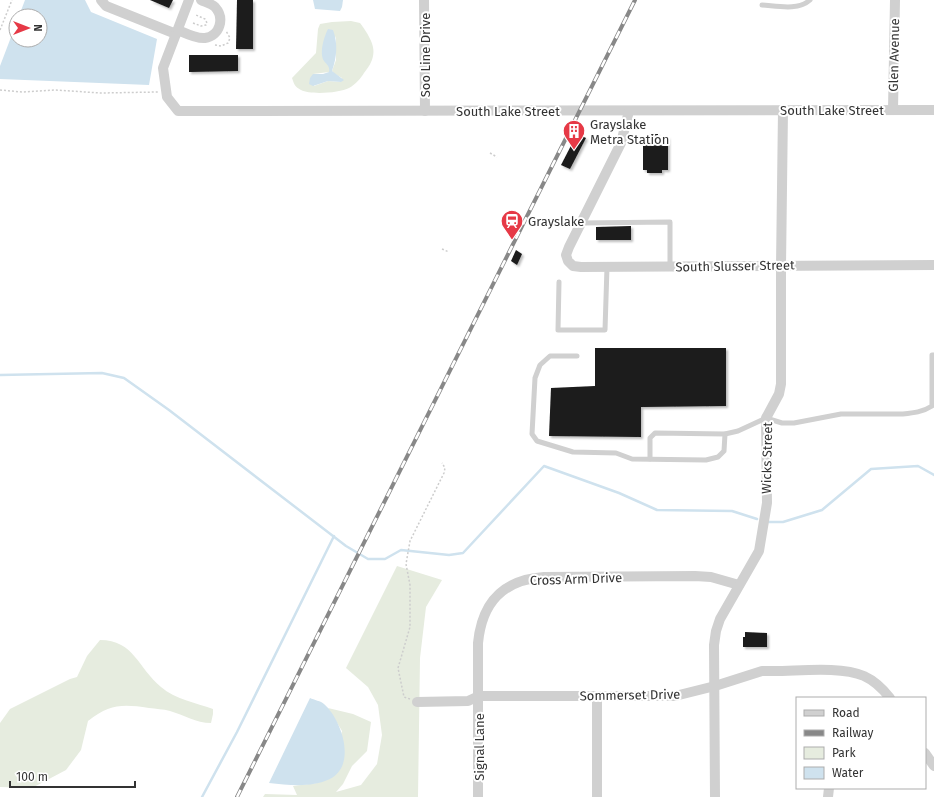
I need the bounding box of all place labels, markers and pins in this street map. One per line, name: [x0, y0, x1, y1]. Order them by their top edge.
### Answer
place label: Grayslake Metra Station: [590, 117, 669, 147]
building icon: Grayslake Metra Station: [561, 118, 587, 151]
station icon: Grayslake: [499, 208, 525, 241]
place label: Grayslake: [528, 214, 584, 229]

